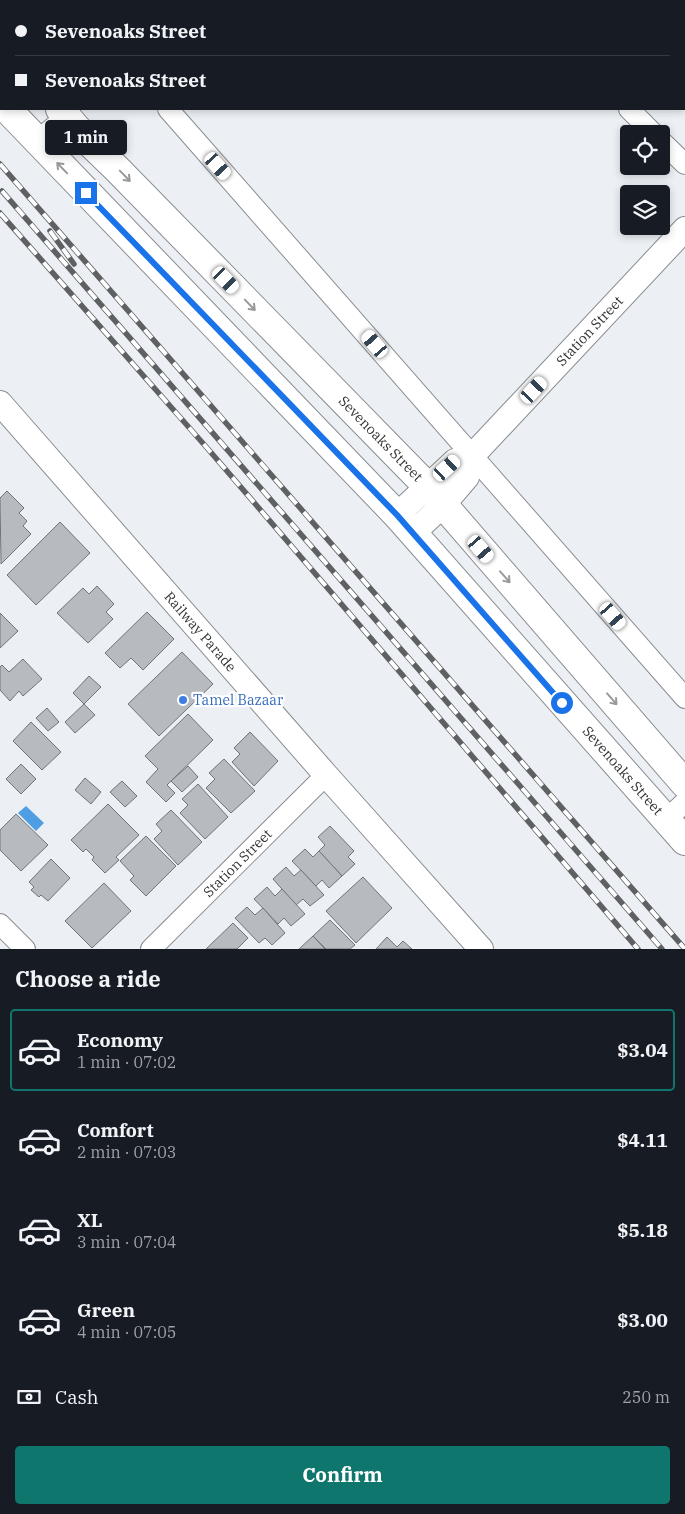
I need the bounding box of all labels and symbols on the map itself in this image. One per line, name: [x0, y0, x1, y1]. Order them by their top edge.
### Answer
callout: 1 min: [45, 120, 127, 156]
car: [202, 150, 233, 182]
one-way arrow: [56, 162, 68, 175]
one-way arrow: [119, 170, 131, 182]
route end: [75, 182, 97, 204]
car: [210, 264, 241, 296]
street label: Station Street: [552, 292, 627, 370]
one-way arrow: [244, 299, 256, 311]
car: [359, 328, 390, 360]
car: [518, 374, 549, 406]
street label: Sevenoaks Street: [335, 392, 427, 485]
car: [430, 452, 463, 484]
car: [465, 533, 496, 565]
one-way arrow: [499, 570, 511, 583]
street label: Railway Parade: [160, 588, 240, 675]
car: [597, 600, 628, 632]
place label: Tamel Bazaar: [193, 691, 284, 709]
route start: [551, 692, 573, 714]
one-way arrow: [606, 693, 617, 706]
marker: Tamel Bazaar: [177, 694, 189, 706]
street label: Sevenoaks Street: [579, 722, 667, 819]
street label: Station Street: [199, 825, 276, 901]

